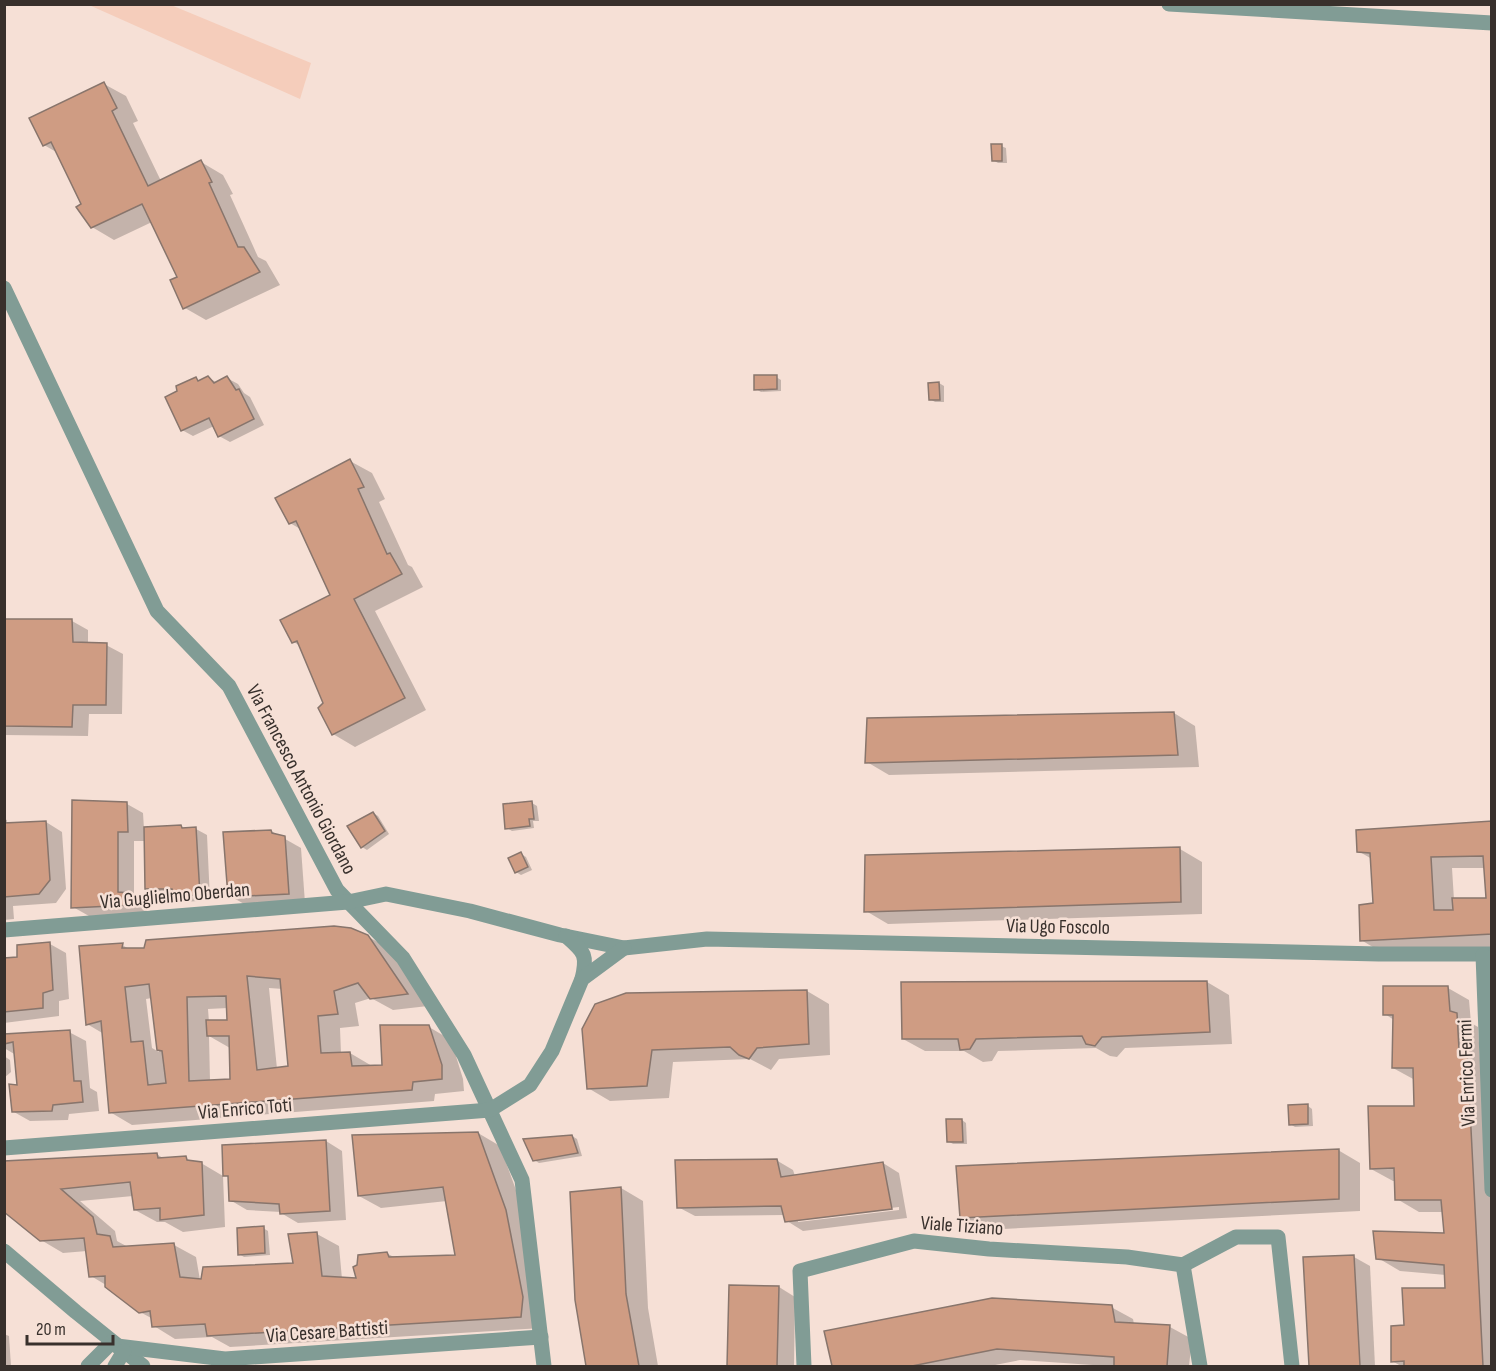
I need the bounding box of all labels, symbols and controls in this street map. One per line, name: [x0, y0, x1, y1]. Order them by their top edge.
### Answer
street label: Via Francesco Antonio Giordano: [241, 681, 361, 878]
street label: Via Guglielmo Oberdan: [99, 877, 251, 914]
street label: Via Ugo Foscolo: [1006, 914, 1110, 940]
street label: Via Enrico Fermi: [1453, 1019, 1481, 1127]
street label: Via Enrico Toti: [197, 1093, 293, 1125]
street label: Viale Tiziano: [920, 1211, 1004, 1241]
scale bar: [27, 1308, 112, 1346]
street label: Via Cesare Battisti: [265, 1316, 389, 1348]
text: 20 m: [36, 1319, 66, 1340]

